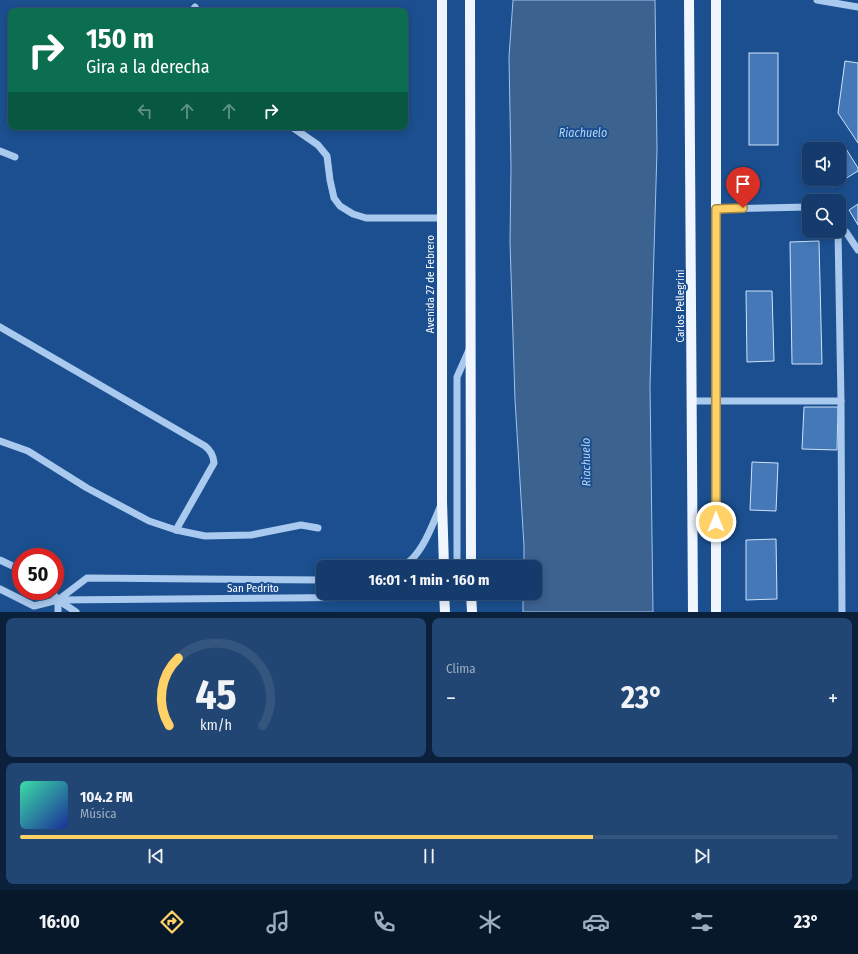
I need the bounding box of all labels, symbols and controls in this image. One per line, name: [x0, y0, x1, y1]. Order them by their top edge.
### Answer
text: 150 m: [86, 22, 154, 55]
icon: right: [20, 24, 72, 76]
text: Gira a la derecha: [86, 56, 210, 78]
icon: left: [134, 100, 156, 122]
icon: ahead: [176, 100, 198, 122]
icon: ahead: [218, 100, 240, 122]
icon: right: [260, 100, 282, 122]
water label: Riachuelo: [559, 126, 607, 140]
map controls: [802, 142, 846, 238]
button: sound: [802, 142, 846, 186]
pin: [726, 167, 760, 208]
icon: arrive: [732, 173, 754, 195]
button: search: [802, 194, 846, 238]
street label: Avenida 27 de Febrero: [424, 235, 437, 333]
street label: Carlos Pellegrini: [674, 269, 687, 343]
water label: Riachuelo: [579, 438, 593, 486]
position arrow: [695, 501, 737, 543]
speed limit sign: 50: [12, 548, 64, 600]
text: 16:01 · 1 min · 160 m: [369, 571, 489, 589]
street label: San Pedrito: [227, 582, 279, 595]
text: Clima: [446, 661, 476, 676]
text: 45: [195, 669, 237, 719]
text: 23°: [621, 680, 663, 716]
text: −: [446, 685, 456, 712]
text: +: [828, 685, 838, 712]
text: km/h: [200, 716, 232, 733]
text: 104.2 FM: [80, 788, 133, 806]
text: Música: [80, 806, 117, 821]
icon: previous: [145, 845, 167, 867]
icon: pause: [418, 845, 440, 867]
icon: next: [691, 845, 713, 867]
icon: directions: [158, 908, 186, 936]
icon: music: [264, 908, 292, 936]
icon: phone: [370, 908, 398, 936]
icon: climate: [476, 908, 504, 936]
icon: car: [582, 908, 610, 936]
icon: filters: [688, 908, 716, 936]
text: 16:00: [39, 911, 80, 933]
text: 23°: [794, 911, 819, 933]

